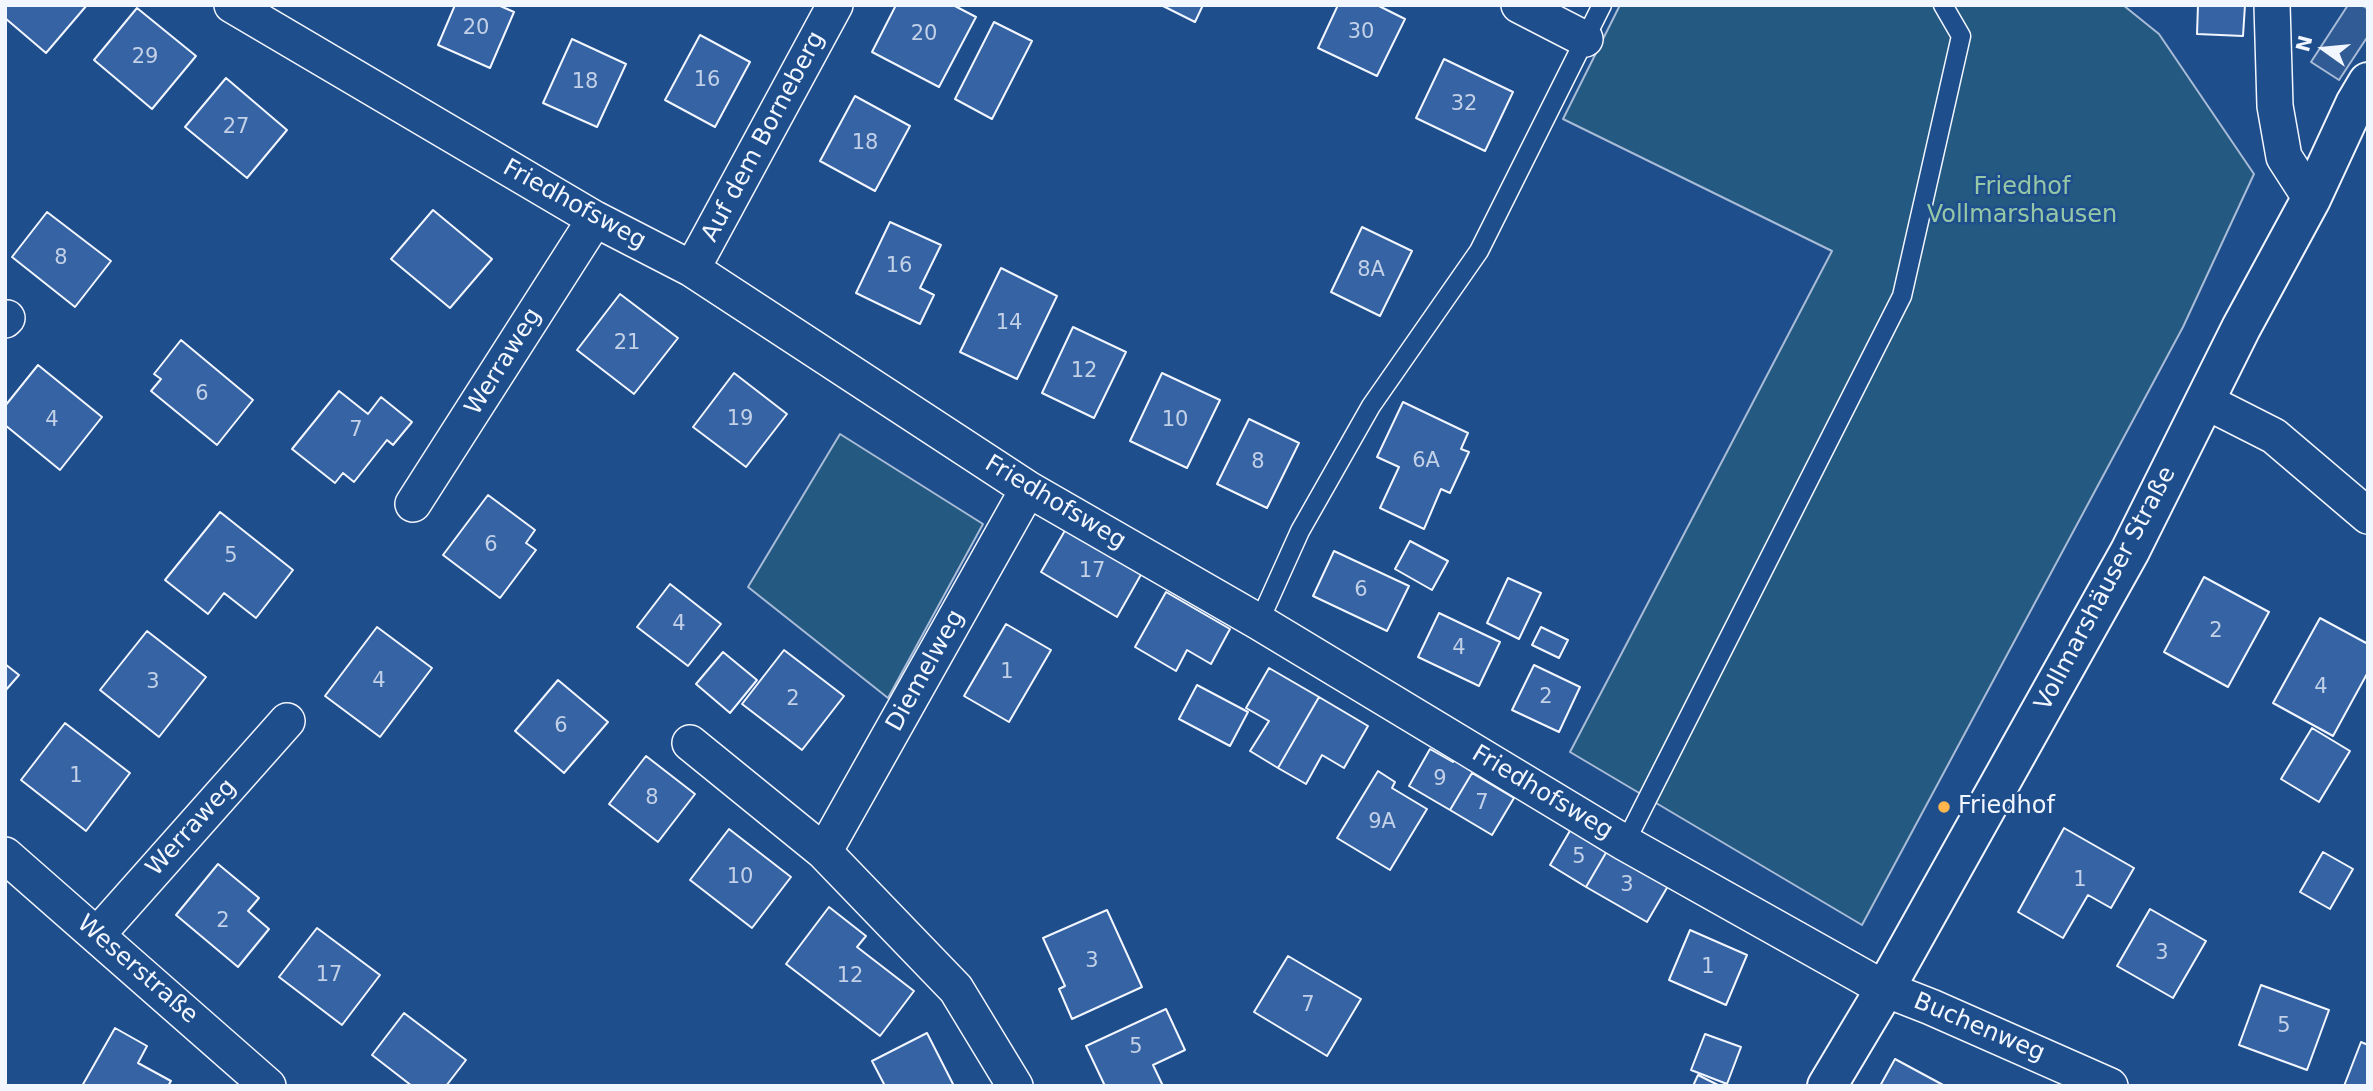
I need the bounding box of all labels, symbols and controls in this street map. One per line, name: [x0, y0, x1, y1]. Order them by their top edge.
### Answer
north arrow: [2289, 14, 2359, 84]
house number: 20: [463, 16, 489, 42]
house number: 30: [1348, 20, 1374, 46]
house number: 20: [911, 22, 937, 48]
street label: Auf dem Borneberg: [696, 27, 832, 247]
text: N: [2291, 33, 2316, 54]
house number: 29: [132, 45, 158, 71]
house number: 16: [694, 68, 720, 94]
house number: 18: [572, 70, 598, 96]
house number: 32: [1451, 92, 1477, 118]
house number: 27: [223, 115, 249, 141]
house number: 18: [852, 131, 878, 157]
street label: Friedhofsweg: [497, 154, 651, 256]
park label: Friedhof Vollmarshausen: [1927, 174, 2117, 230]
house number: 8: [54, 246, 68, 272]
house number: 16: [886, 254, 912, 280]
house number: 8A: [1357, 258, 1385, 284]
street label: Werraweg: [460, 303, 548, 421]
house number: 14: [996, 311, 1022, 337]
house number: 21: [614, 331, 640, 357]
house number: 12: [1071, 359, 1097, 385]
house number: 6: [195, 382, 209, 408]
house number: 19: [727, 407, 753, 433]
house number: 4: [45, 408, 59, 434]
house number: 10: [1162, 408, 1188, 434]
house number: 7: [349, 418, 363, 444]
house number: 6A: [1412, 449, 1440, 475]
street label: Friedhofsweg: [979, 450, 1131, 556]
house number: 8: [1251, 450, 1265, 476]
street label: Vollmarshäuser Straße: [2029, 462, 2183, 716]
house number: 6: [484, 533, 498, 559]
house number: 5: [224, 544, 238, 570]
house number: 17: [1079, 559, 1105, 585]
house number: 6: [1354, 578, 1368, 604]
street label: Diemelweg: [881, 605, 971, 737]
house number: 4: [672, 612, 686, 638]
house number: 2: [2209, 619, 2223, 645]
house number: 4: [1452, 636, 1466, 662]
house number: 1: [1000, 660, 1014, 686]
house number: 4: [372, 669, 386, 695]
house number: 3: [146, 670, 160, 696]
house number: 4: [2314, 675, 2328, 701]
house number: 2: [1539, 685, 1553, 711]
house number: 2: [786, 687, 800, 713]
house number: 6: [554, 714, 568, 740]
street label: Friedhofsweg: [1466, 740, 1618, 846]
house number: 1: [69, 764, 83, 790]
house number: 9: [1433, 767, 1447, 793]
street label: Werraweg: [141, 774, 243, 882]
house number: 8: [645, 786, 659, 812]
house number: 7: [1475, 791, 1489, 817]
place label: Friedhof: [1958, 793, 2055, 821]
marker: Friedhof: [1936, 799, 1952, 815]
house number: 9A: [1368, 810, 1396, 836]
house number: 5: [1572, 845, 1586, 871]
house number: 10: [727, 865, 753, 891]
house number: 1: [2073, 868, 2087, 894]
house number: 3: [1620, 873, 1634, 899]
house number: 2: [216, 909, 230, 935]
street label: Weserstraße: [71, 910, 203, 1030]
house number: 3: [2155, 941, 2169, 967]
house number: 3: [1085, 949, 1099, 975]
house number: 1: [1701, 955, 1715, 981]
house number: 17: [316, 963, 342, 989]
house number: 12: [837, 964, 863, 990]
street label: Buchenweg: [1909, 987, 2049, 1069]
house number: 7: [1301, 993, 1315, 1019]
house number: 5: [2277, 1014, 2291, 1040]
house number: 5: [1129, 1035, 1143, 1061]

